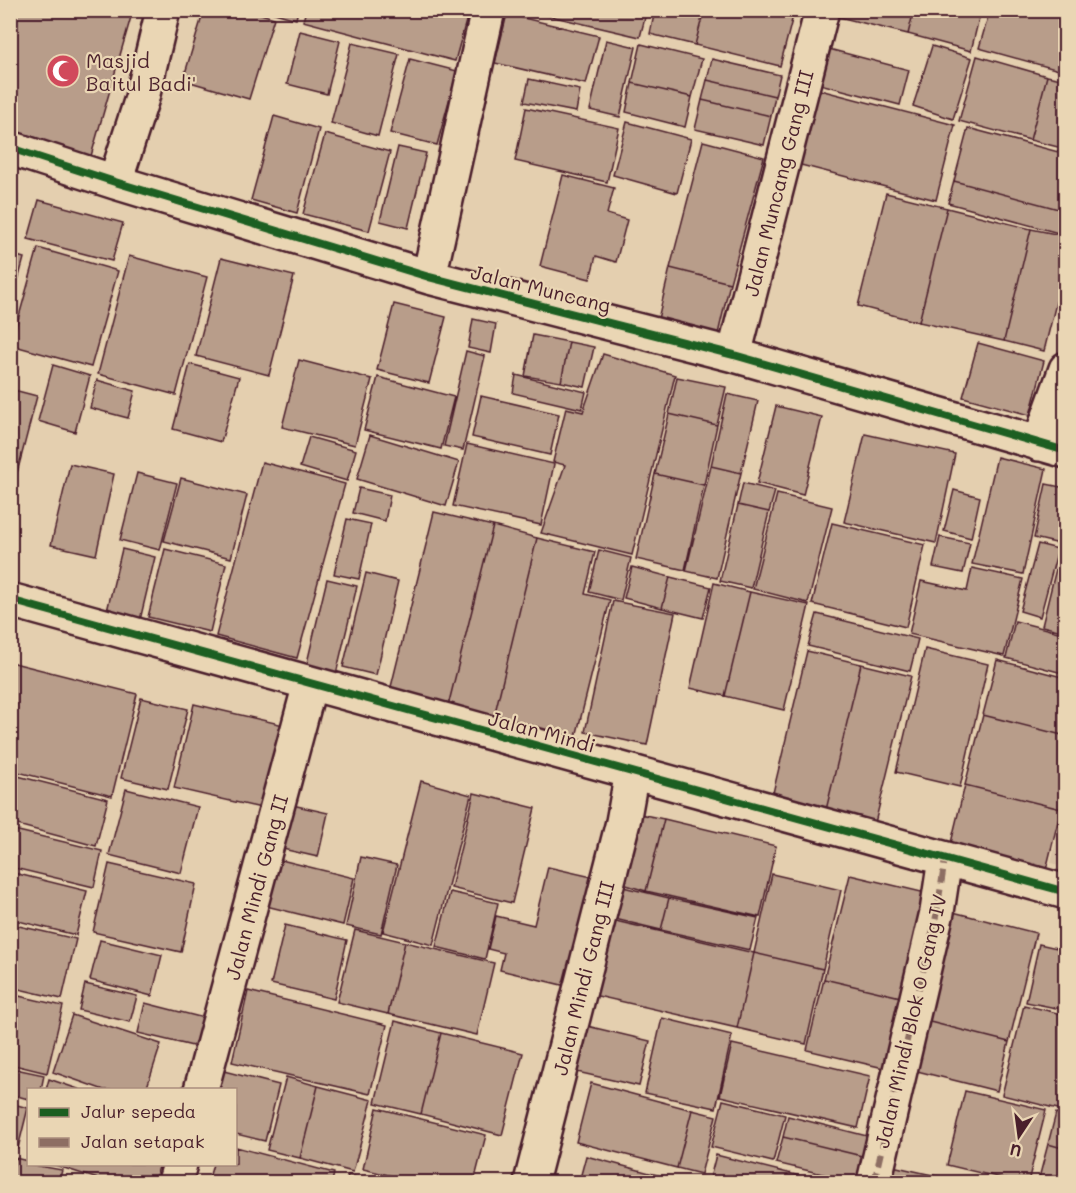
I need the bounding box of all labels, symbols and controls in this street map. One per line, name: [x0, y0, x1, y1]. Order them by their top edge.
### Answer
place label: Masjid Baitul Badi': [86, 47, 196, 96]
mosque icon: Masjid Baitul Badi': [45, 53, 81, 89]
street label: Jalan Muncang Gang III: [737, 67, 819, 299]
street label: Jalan Muncang: [468, 258, 614, 318]
street label: Jalan Mindi: [485, 704, 599, 758]
street label: Jalan Mindi Gang II: [219, 791, 293, 982]
street label: Jalan Mindi Gang III: [546, 878, 620, 1078]
street label: Jalan Mindi Blok 0 Gang IV: [868, 892, 952, 1150]
legend: [27, 1088, 237, 1166]
text: Jalur sepeda: [81, 1099, 196, 1123]
north arrow: [989, 1106, 1049, 1166]
text: Jalan setapak: [81, 1129, 204, 1153]
text: U: [1008, 1140, 1023, 1163]

